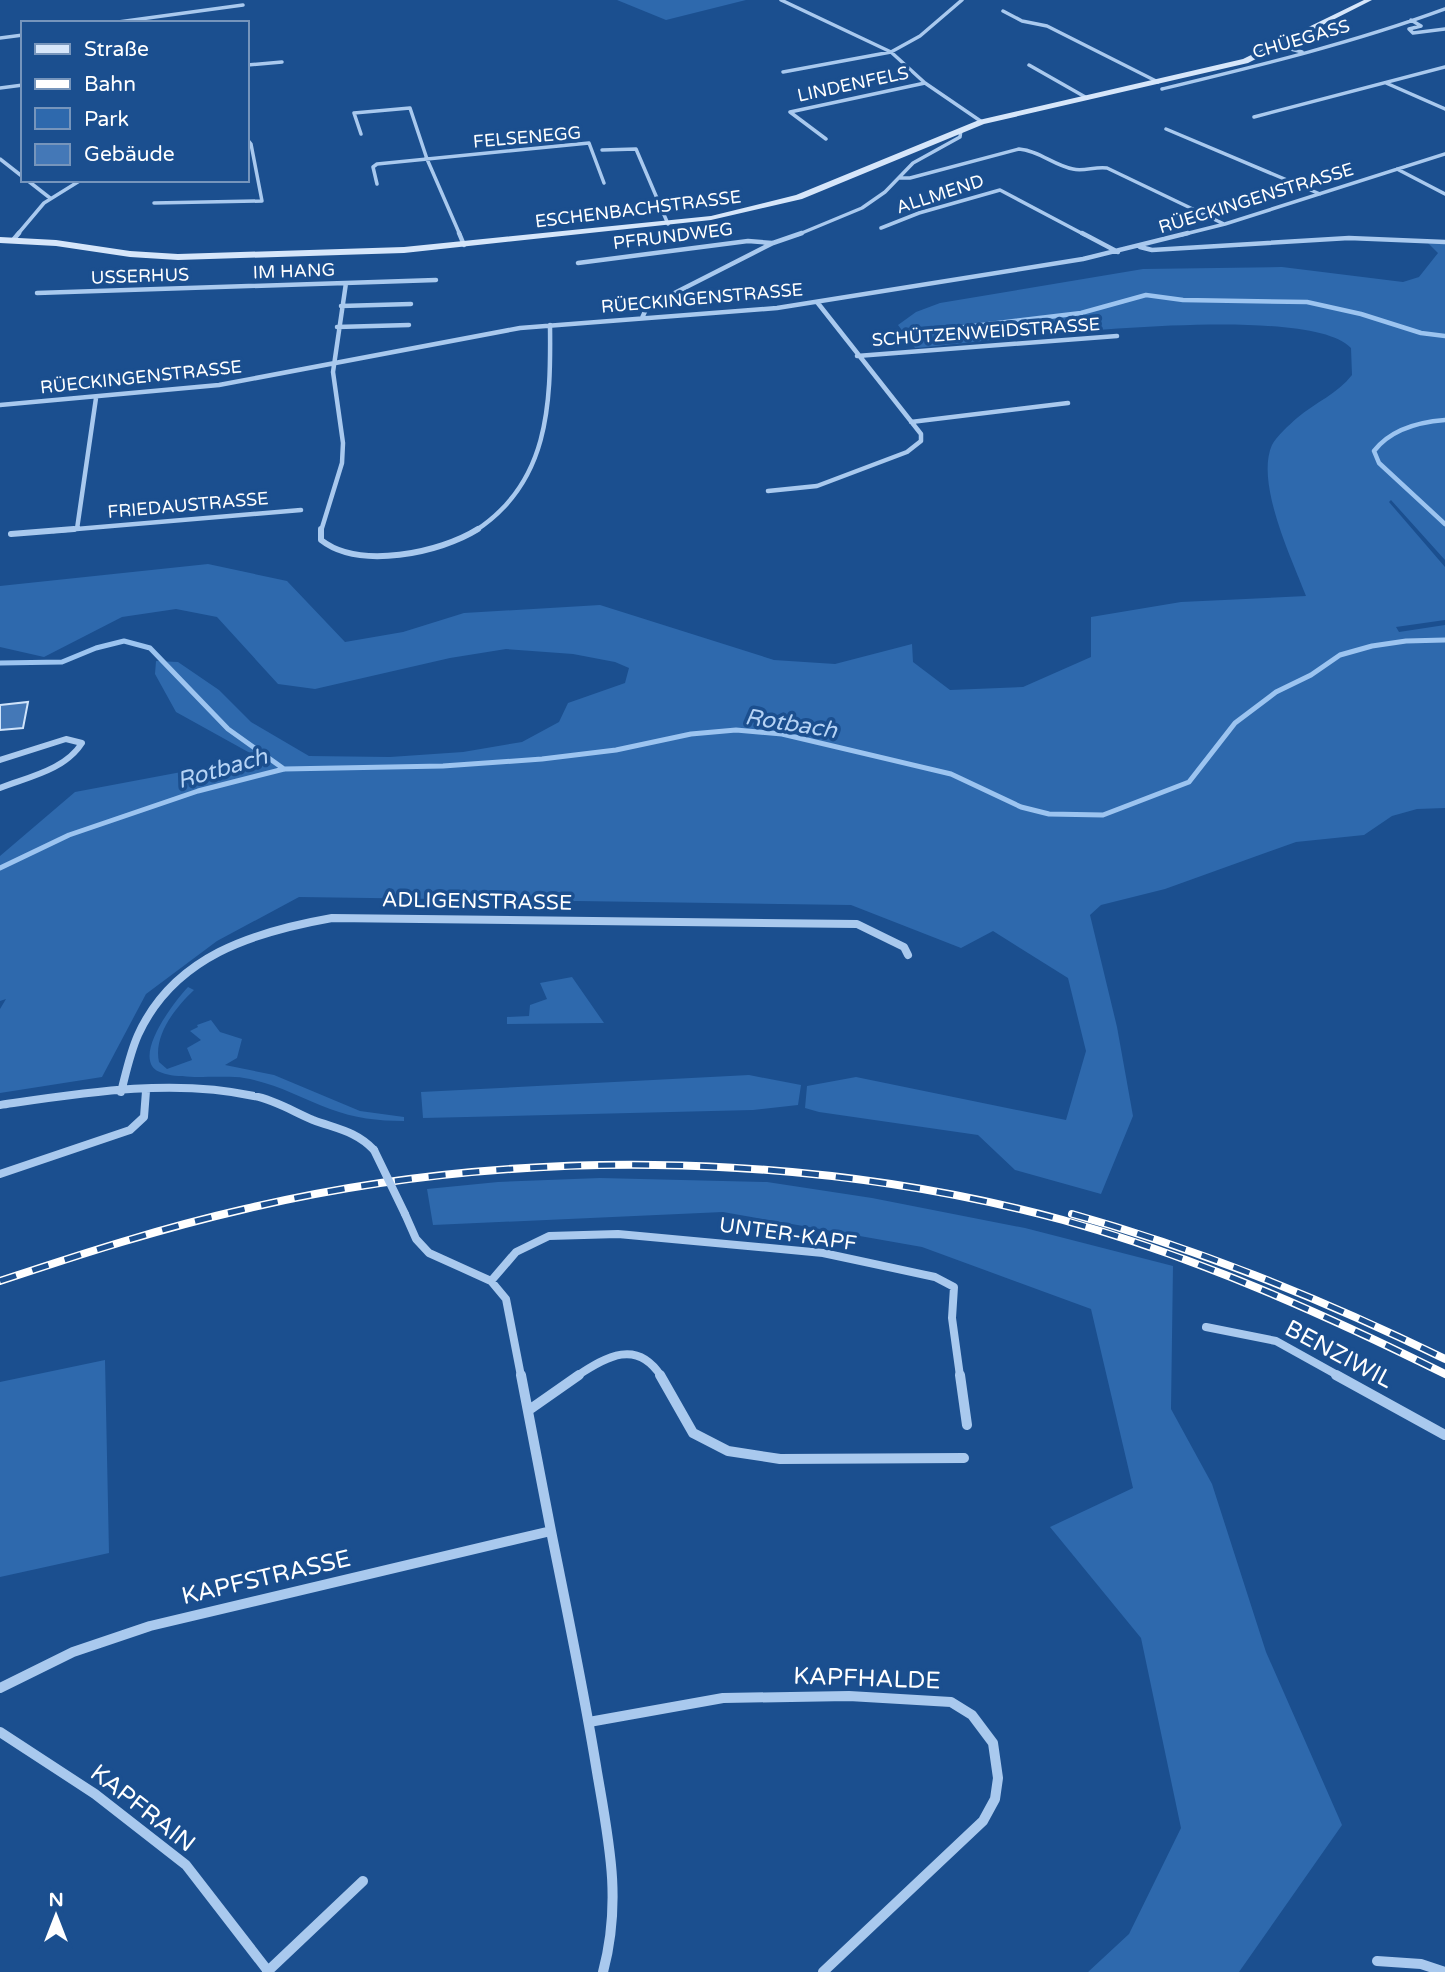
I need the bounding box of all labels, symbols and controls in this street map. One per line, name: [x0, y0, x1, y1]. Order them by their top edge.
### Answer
street label: CHÜEGASS: [1250, 15, 1352, 63]
legend: [21, 21, 248, 182]
text: Straße: [84, 37, 149, 62]
street label: LINDENFELS: [795, 61, 911, 107]
text: Bahn: [84, 72, 136, 97]
text: Park: [84, 107, 129, 132]
street label: FELSENEGG: [472, 121, 582, 153]
text: Gebäude: [84, 142, 175, 167]
street label: RÜECKINGENSTRASSE: [1156, 158, 1356, 238]
street label: ALLMEND: [893, 169, 987, 219]
street label: ESCHENBACHSTRASSE: [534, 185, 742, 233]
street label: PFRUNDWEG: [612, 218, 734, 254]
street label: IM HANG: [252, 259, 336, 283]
street label: USSERHUS: [90, 263, 190, 289]
street label: RÜECKINGENSTRASSE: [600, 278, 804, 318]
street label: SCHÜTZENWEIDSTRASSE: [871, 313, 1101, 351]
street label: RÜECKINGENSTRASSE: [39, 355, 243, 399]
street label: FRIEDAUSTRASSE: [107, 487, 269, 523]
water label: Rotbach: [743, 703, 840, 745]
water label: Rotbach: [174, 742, 272, 795]
street label: ADLIGENSTRASSE: [382, 887, 572, 916]
street label: UNTER-KAPF: [718, 1212, 859, 1257]
street label: BENZIWIL: [1280, 1314, 1398, 1395]
street label: KAPFSTRASSE: [179, 1544, 353, 1611]
street label: KAPFHALDE: [793, 1661, 941, 1696]
street label: KAPFRAIN: [84, 1758, 201, 1858]
north arrow: [21, 1881, 91, 1951]
text: N: [48, 1889, 64, 1911]

